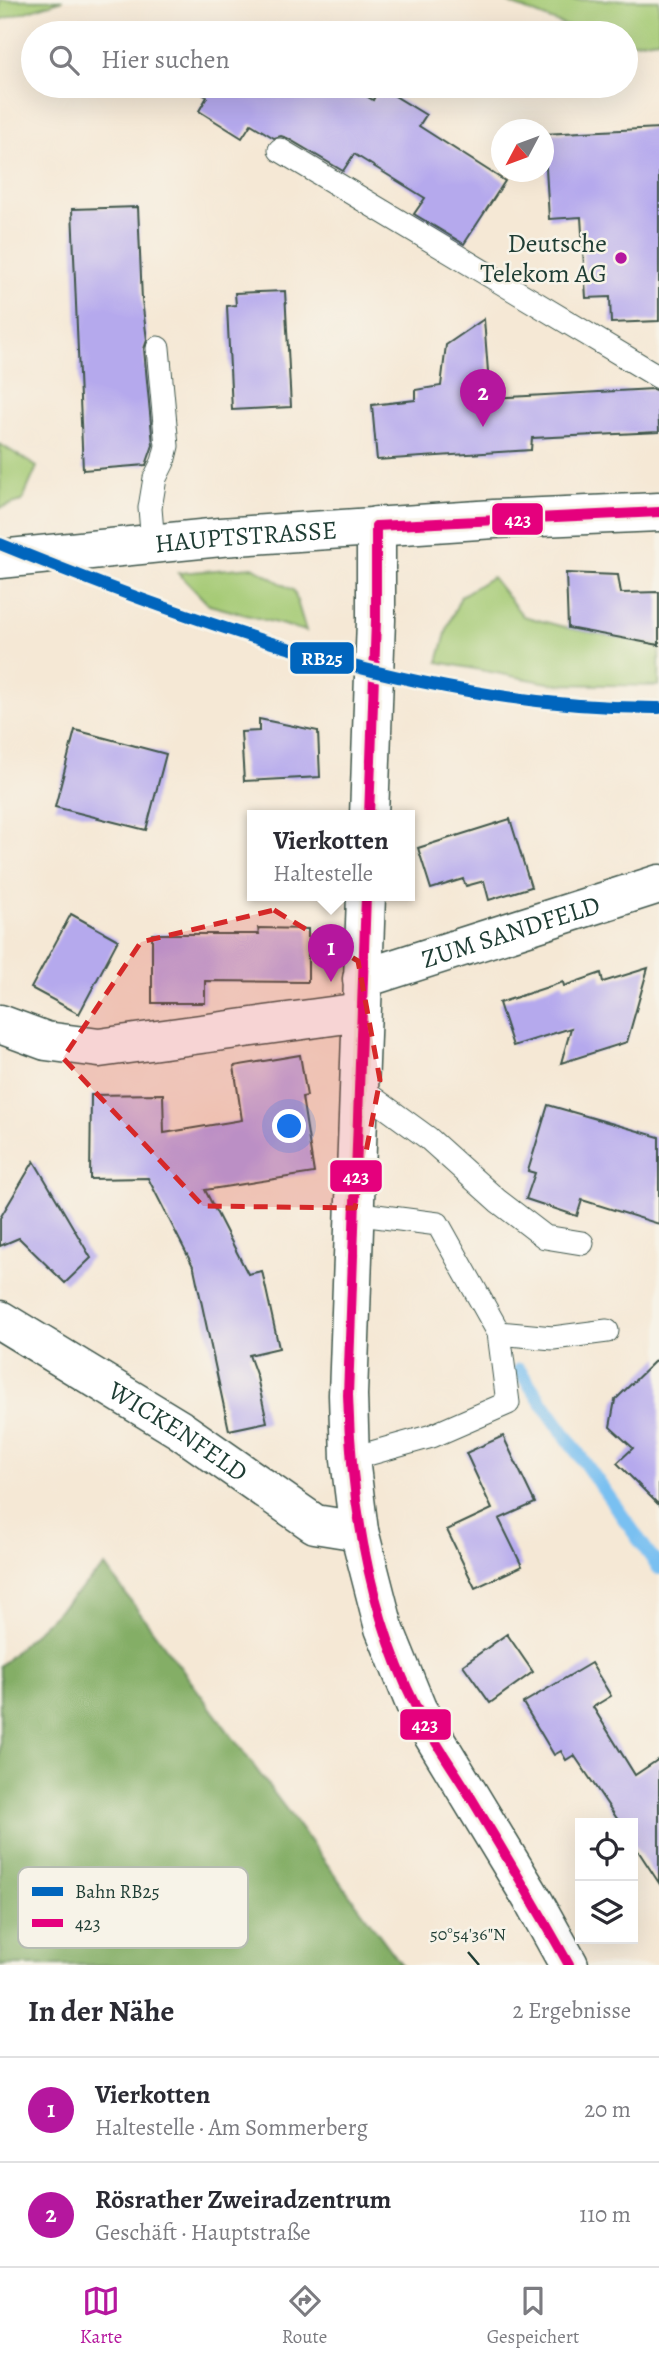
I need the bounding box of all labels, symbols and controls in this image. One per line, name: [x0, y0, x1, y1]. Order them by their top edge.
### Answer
search box: [21, 21, 638, 98]
icon: search: [45, 41, 83, 79]
text: Hier suchen: [101, 42, 230, 77]
north arrow: [491, 119, 554, 182]
place label: Deutsche Telekom AG: [480, 226, 607, 291]
marker: Deutsche Telekom AG: [613, 250, 629, 266]
pin: 2: [460, 369, 506, 427]
line badge: 423: [491, 502, 544, 536]
text: 423: [505, 507, 531, 533]
street label: HAUPTSTRASSE: [153, 512, 338, 561]
line badge: RB25: [289, 641, 355, 675]
text: RB25: [301, 646, 343, 672]
popup: [247, 810, 415, 901]
text: Vierkotten: [273, 823, 389, 858]
text: Haltestelle: [273, 858, 373, 889]
street label: ZUM SANDFELD: [417, 887, 604, 977]
pin: 1: [308, 924, 354, 982]
your location: [272, 1109, 306, 1143]
line badge: 423: [329, 1159, 383, 1193]
text: 423: [343, 1164, 369, 1190]
street label: WICKENFELD: [101, 1373, 255, 1490]
line badge: 423: [399, 1708, 452, 1741]
text: 423: [412, 1712, 438, 1738]
map controls: [575, 1818, 638, 1944]
button: locate: [575, 1818, 638, 1881]
legend: [18, 1867, 248, 1948]
text: Bahn RB25: [75, 1879, 160, 1905]
button: layers: [575, 1881, 638, 1944]
text: 423: [75, 1911, 101, 1937]
text: 50°54'36"N: [430, 1922, 506, 1946]
text: In der Nähe: [28, 1991, 174, 2031]
text: 2 Ergebnisse: [512, 1995, 631, 2026]
text: Vierkotten: [95, 2077, 210, 2112]
text: 1: [47, 2094, 55, 2125]
text: 20 m: [584, 2094, 631, 2125]
text: Haltestelle · Am Sommerberg: [95, 2112, 368, 2143]
text: Rösrather Zweiradzentrum: [95, 2182, 391, 2217]
text: 2: [45, 2199, 57, 2230]
text: 110 m: [579, 2199, 631, 2230]
text: Geschäft · Hauptstraße: [95, 2217, 311, 2248]
tab: Karte: [80, 2282, 122, 2350]
tab: Route: [282, 2282, 327, 2350]
tab: Gespeichert: [487, 2282, 579, 2350]

